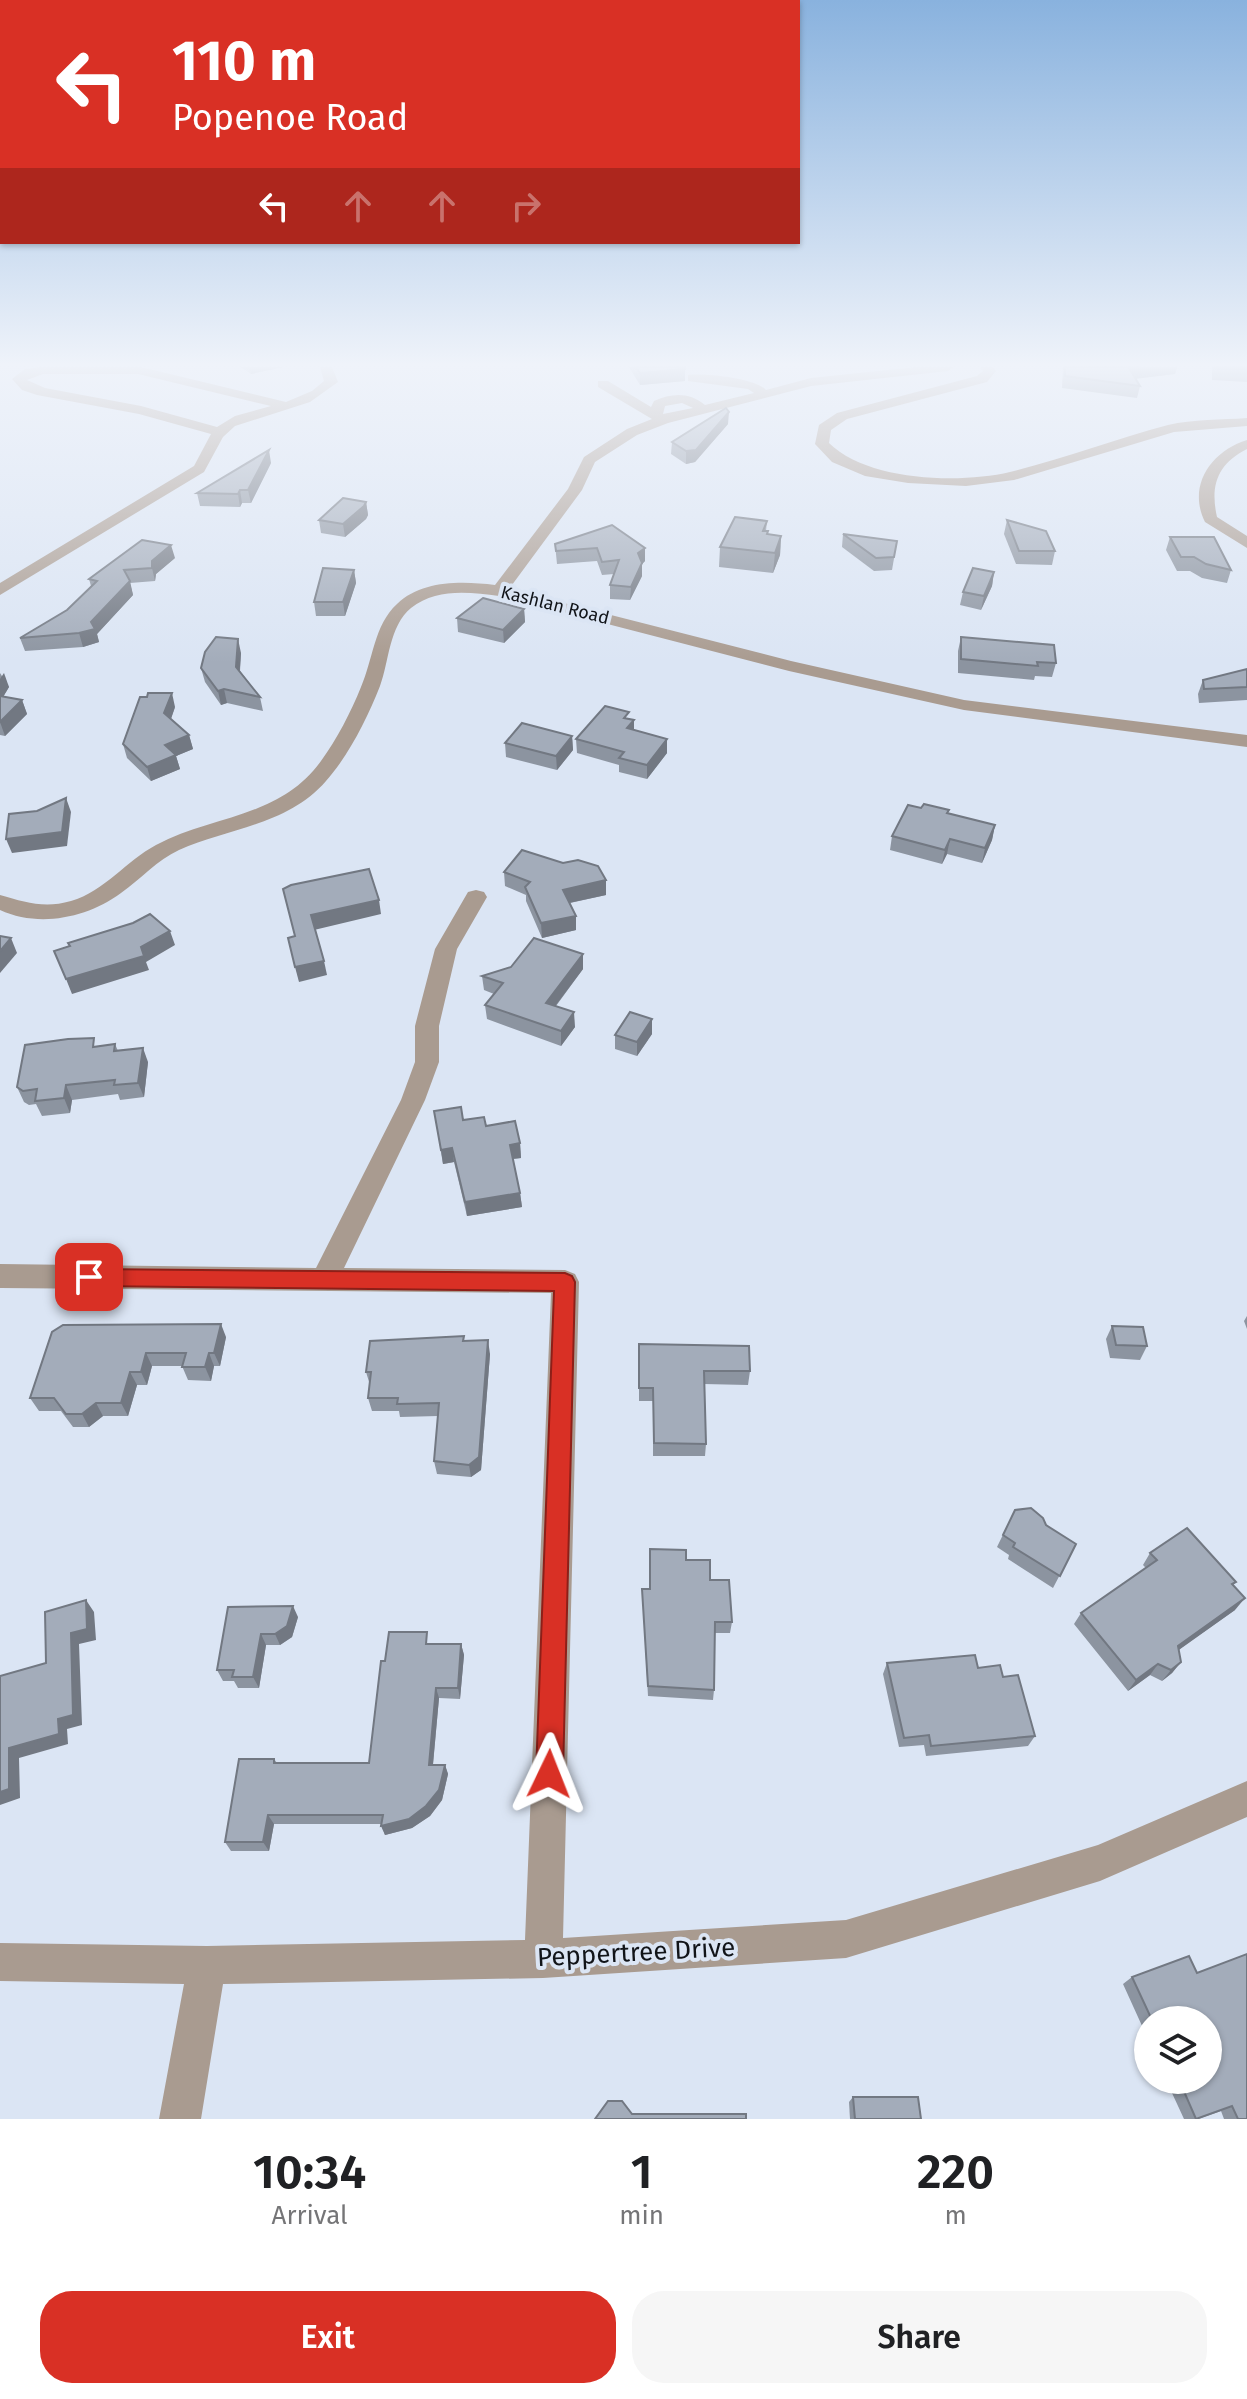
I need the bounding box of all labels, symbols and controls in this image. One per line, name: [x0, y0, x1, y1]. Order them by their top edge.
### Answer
text: 110 m: [172, 28, 316, 95]
icon: left: [40, 32, 144, 136]
text: Popenoe Road: [172, 96, 408, 140]
icon: left: [252, 184, 296, 228]
icon: ahead: [336, 184, 380, 228]
icon: ahead: [420, 184, 464, 228]
icon: right: [504, 184, 548, 228]
street label: Kashlan Road: [499, 581, 611, 629]
pin: [55, 1243, 123, 1311]
icon: arrive: [67, 1255, 111, 1299]
position arrow: [507, 1732, 591, 1816]
street label: Peppertree Drive: [536, 1932, 736, 1973]
map controls: [1134, 2006, 1222, 2094]
button: layers: [1134, 2006, 1222, 2094]
text: 10:34: [253, 2143, 366, 2201]
text: 1: [631, 2143, 653, 2201]
text: 220: [917, 2143, 994, 2201]
text: Arrival: [272, 2200, 348, 2231]
text: min: [619, 2200, 664, 2231]
text: m: [944, 2200, 967, 2231]
button: Exit: [40, 2291, 616, 2383]
button: Share: [632, 2291, 1207, 2383]

